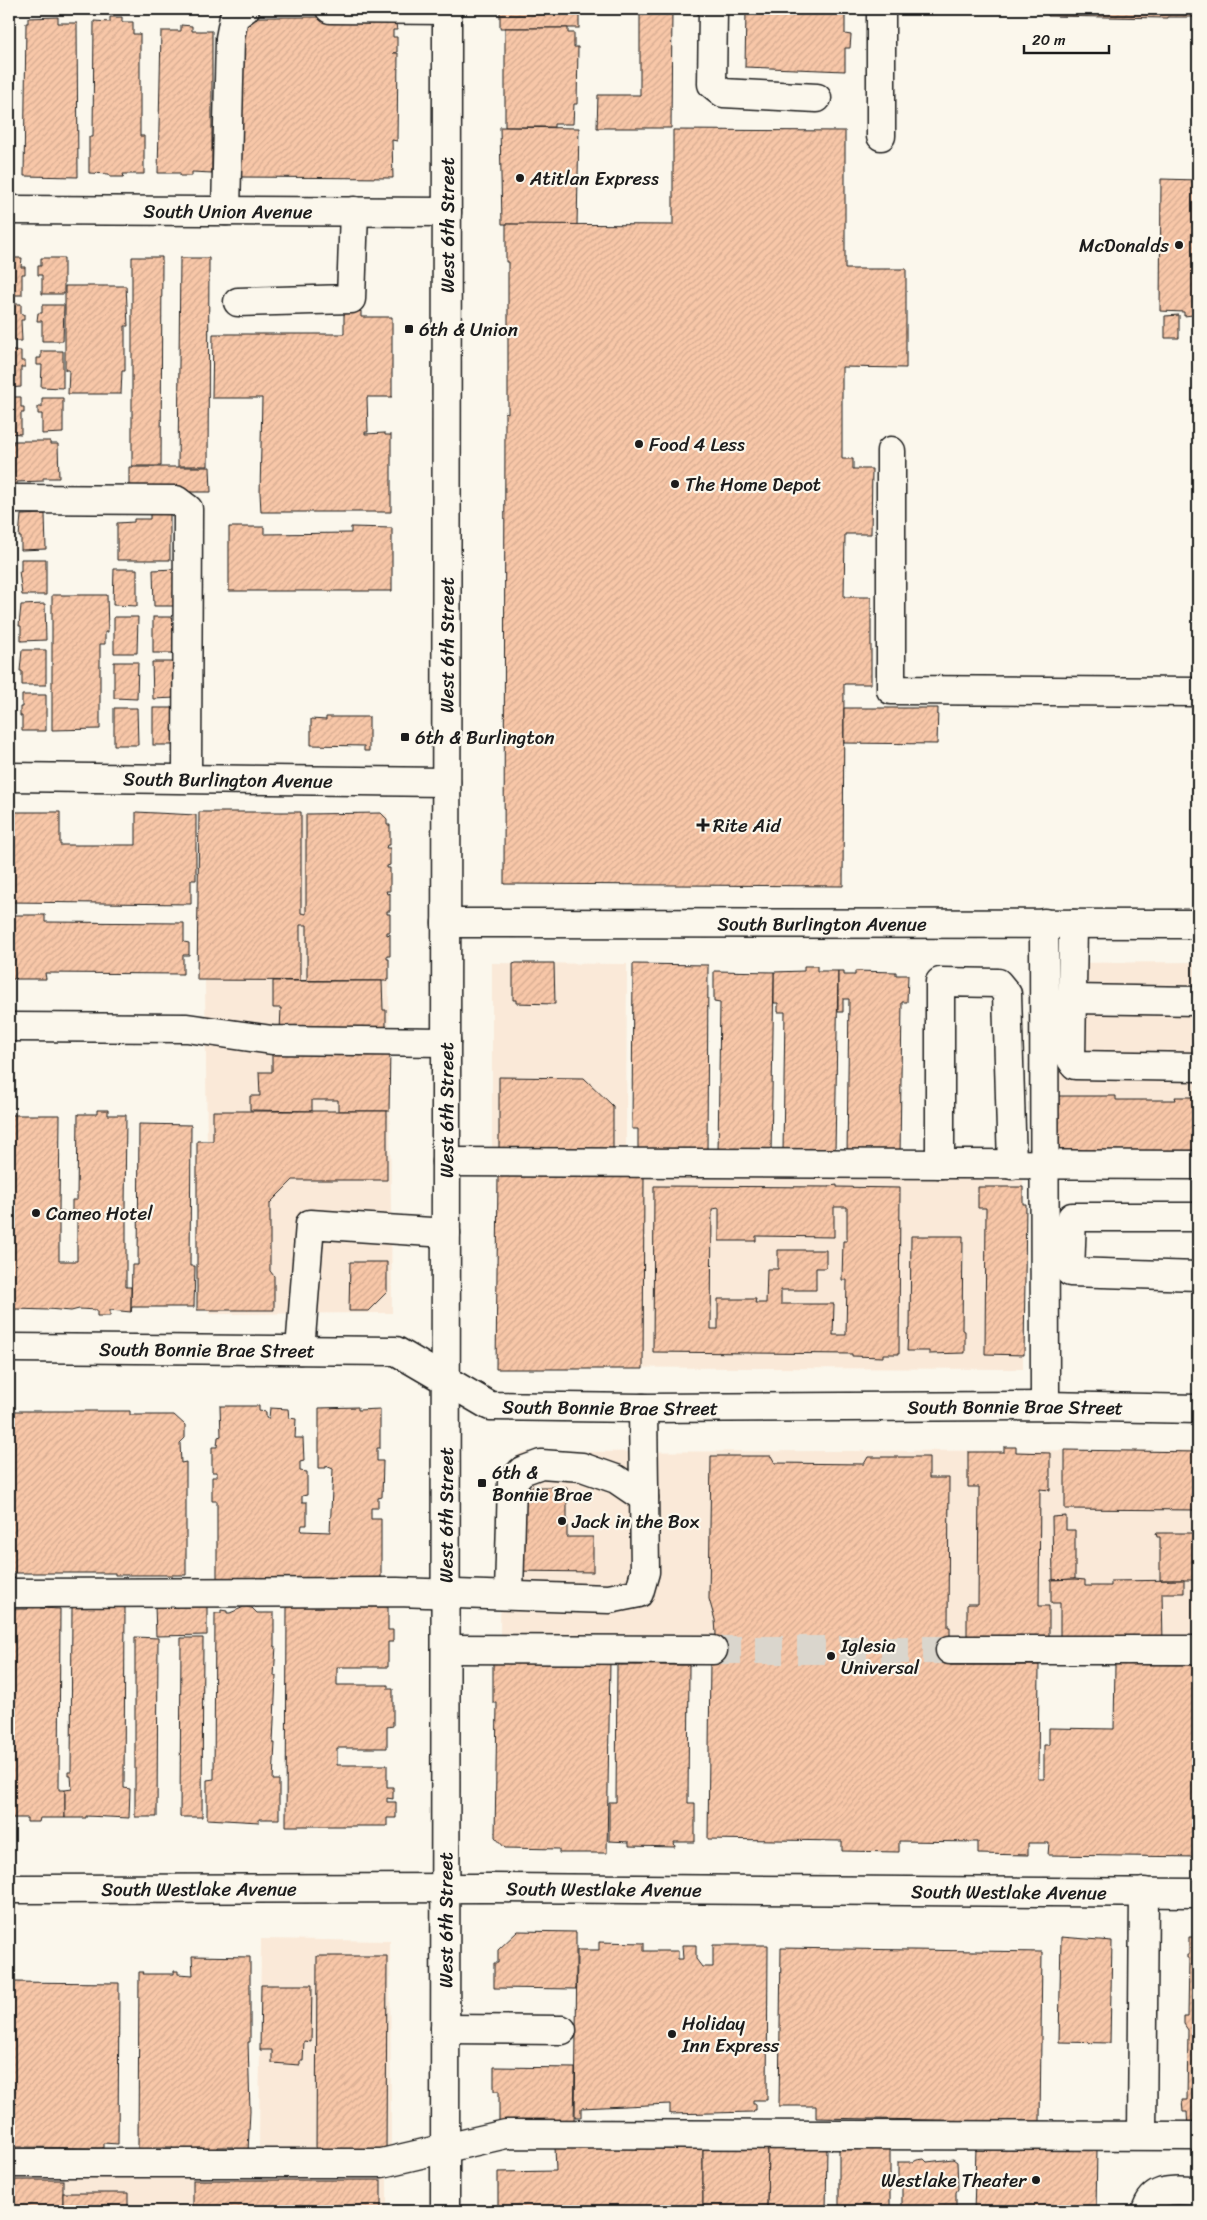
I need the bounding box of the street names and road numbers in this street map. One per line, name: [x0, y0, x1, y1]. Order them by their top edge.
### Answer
street label: West 6th Street: [431, 157, 464, 293]
street label: South Union Avenue: [143, 195, 313, 228]
street label: West 6th Street: [430, 577, 463, 713]
street label: South Burlington Avenue: [123, 762, 333, 798]
street label: South Burlington Avenue: [717, 907, 927, 941]
street label: West 6th Street: [430, 1042, 463, 1178]
street label: South Bonnie Brae Street: [99, 1333, 315, 1367]
street label: South Bonnie Brae Street: [502, 1390, 718, 1425]
street label: South Bonnie Brae Street: [907, 1390, 1123, 1425]
street label: West 6th Street: [430, 1447, 463, 1583]
street label: West 6th Street: [429, 1852, 462, 1988]
street label: South Westlake Avenue: [101, 1872, 297, 1906]
street label: South Westlake Avenue: [506, 1872, 702, 1906]
street label: South Westlake Avenue: [911, 1875, 1107, 1909]

